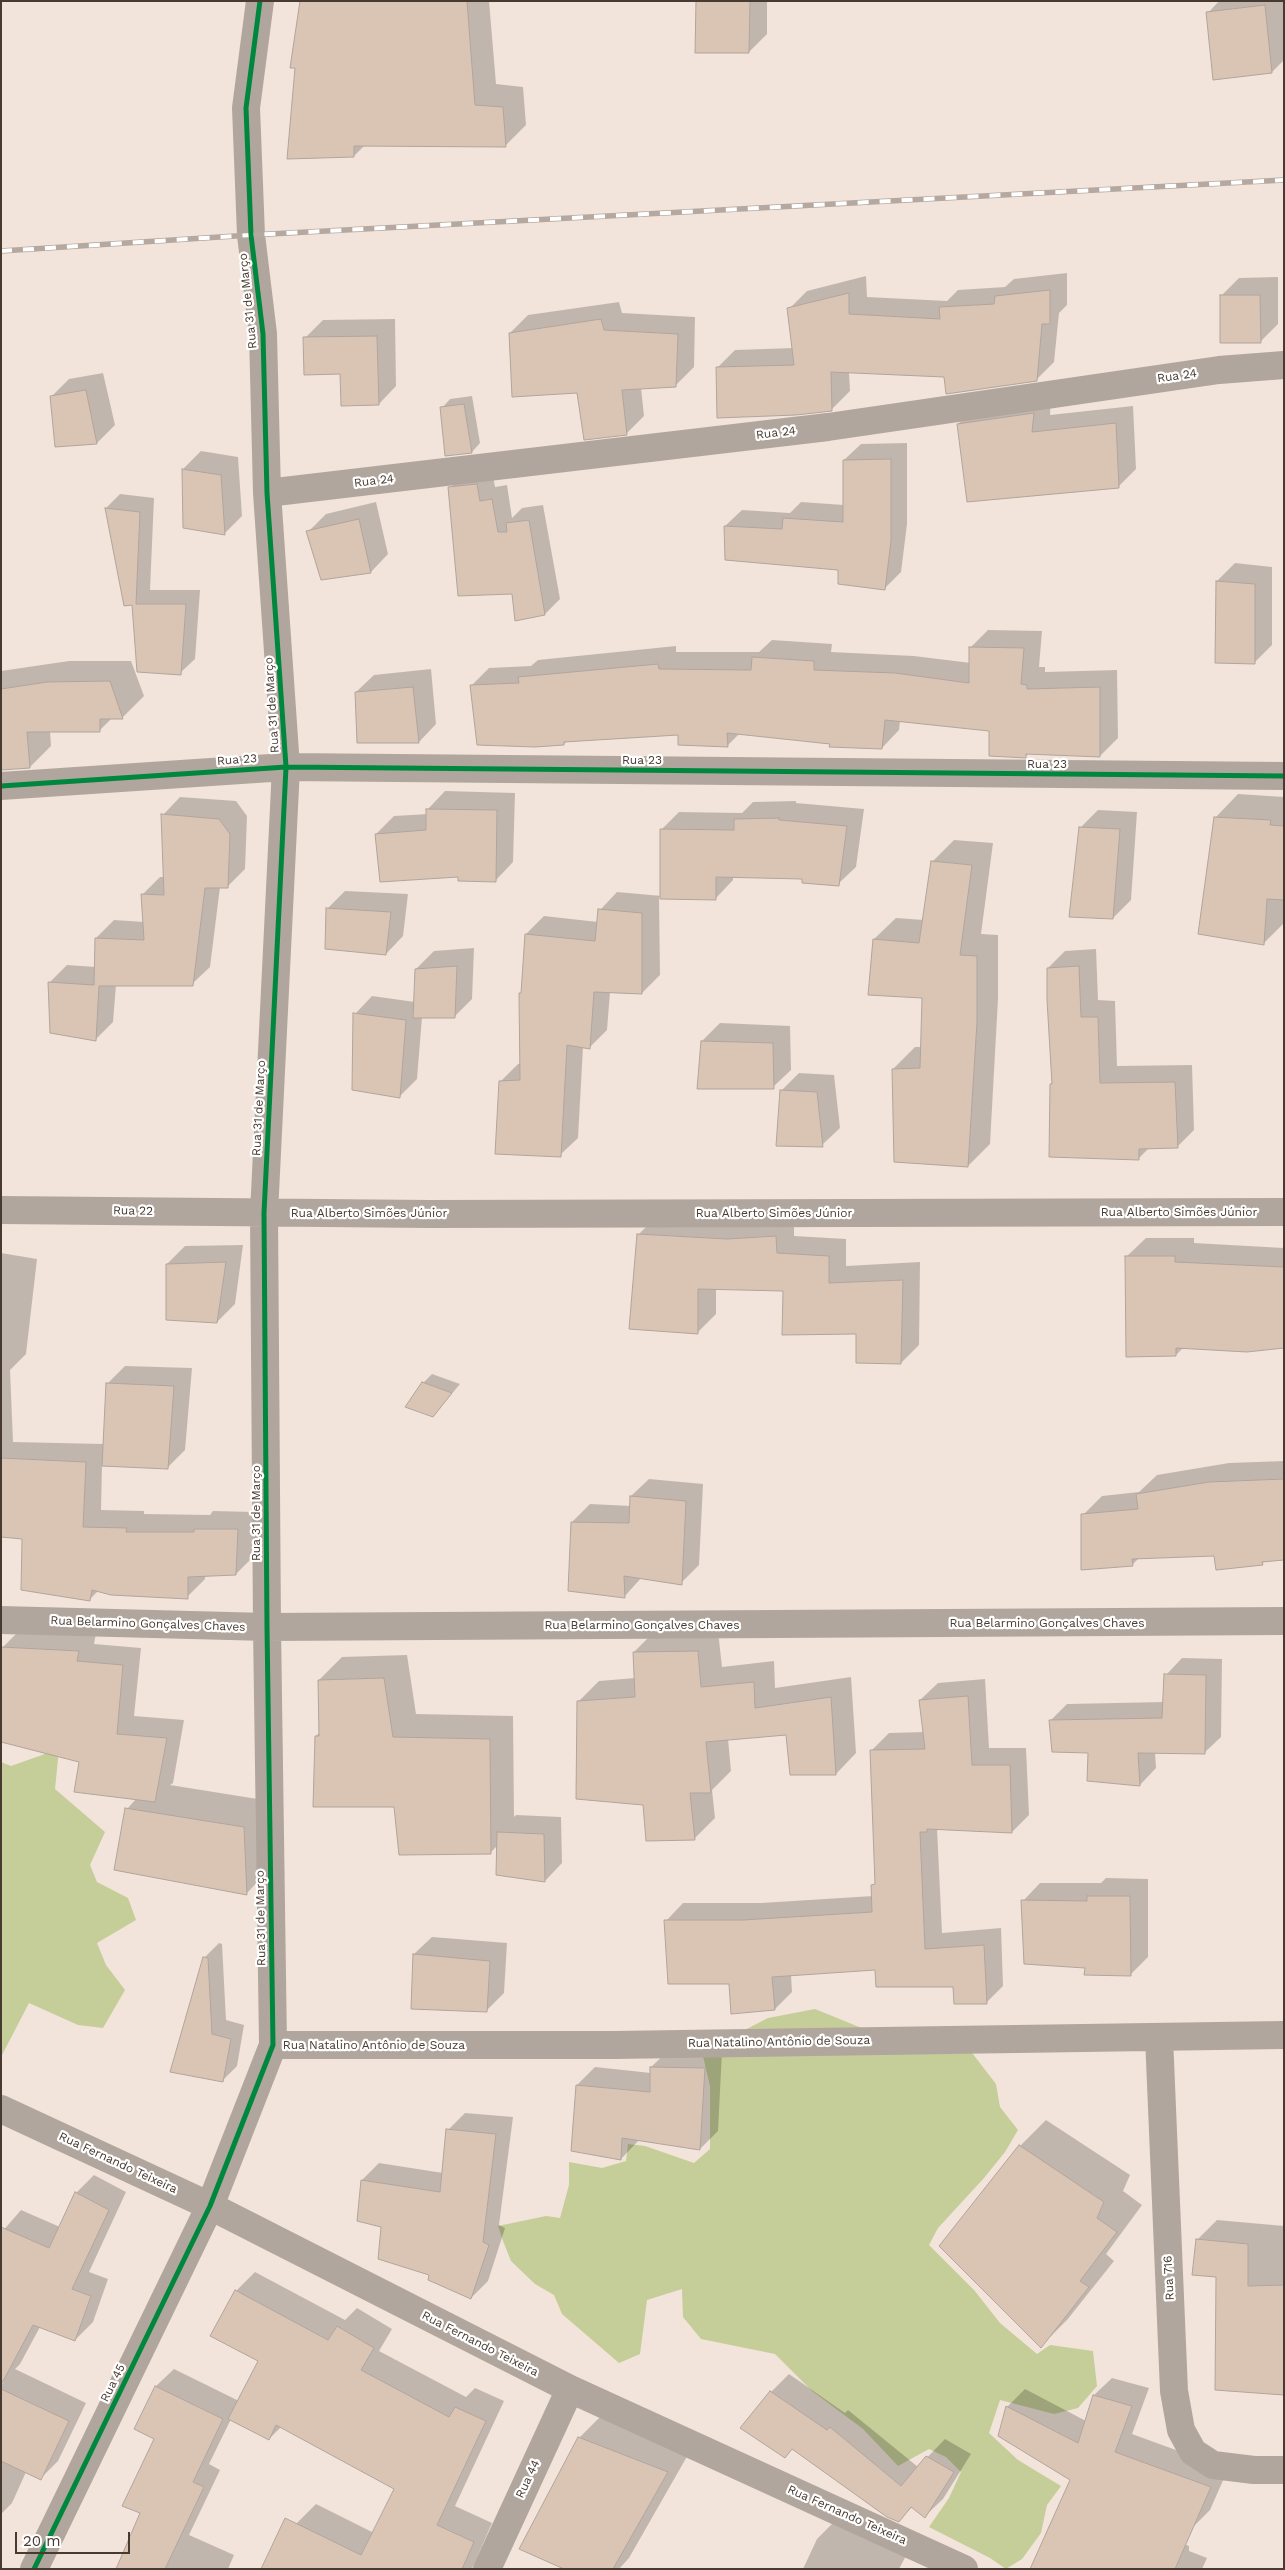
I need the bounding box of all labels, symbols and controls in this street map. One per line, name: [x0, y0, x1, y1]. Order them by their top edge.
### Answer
street label: Rua 31 de Março: [236, 252, 260, 350]
street label: Rua 24: [1156, 366, 1198, 386]
street label: Rua 24: [755, 423, 797, 443]
street label: Rua 24: [353, 471, 395, 491]
street label: Rua 31 de Março: [261, 657, 283, 753]
street label: Rua 23: [216, 751, 258, 769]
street label: Rua 23: [622, 753, 662, 767]
street label: Rua 23: [1027, 757, 1067, 771]
street label: Rua 31 de Março: [249, 1060, 269, 1156]
street label: Rua 22: [113, 1203, 153, 1219]
street label: Rua Alberto Simões Júnior: [1101, 1205, 1257, 1219]
street label: Rua Alberto Simões Júnior: [291, 1206, 447, 1220]
street label: Rua Alberto Simões Júnior: [696, 1206, 852, 1220]
street label: Rua 31 de Março: [249, 1465, 263, 1561]
street label: Rua Belarmino Gonçalves Chaves: [50, 1613, 246, 1635]
street label: Rua Belarmino Gonçalves Chaves: [949, 1616, 1145, 1630]
street label: Rua Belarmino Gonçalves Chaves: [544, 1618, 740, 1632]
street label: Rua 31 de Março: [253, 1870, 269, 1966]
street label: Rua Natalino Antônio de Souza: [688, 2033, 870, 2051]
street label: Rua Natalino Antônio de Souza: [283, 2038, 465, 2052]
street label: Rua Fernando Teixeira: [57, 2129, 179, 2197]
street label: Rua 716: [1161, 2255, 1177, 2301]
street label: Rua Fernando Teixeira: [419, 2308, 541, 2380]
street label: Rua 45: [98, 2362, 128, 2404]
street label: Rua 44: [513, 2457, 543, 2501]
street label: Rua Fernando Teixeira: [785, 2482, 909, 2548]
scale bar: [18, 2522, 132, 2554]
text: 20 m: [23, 2532, 61, 2550]

